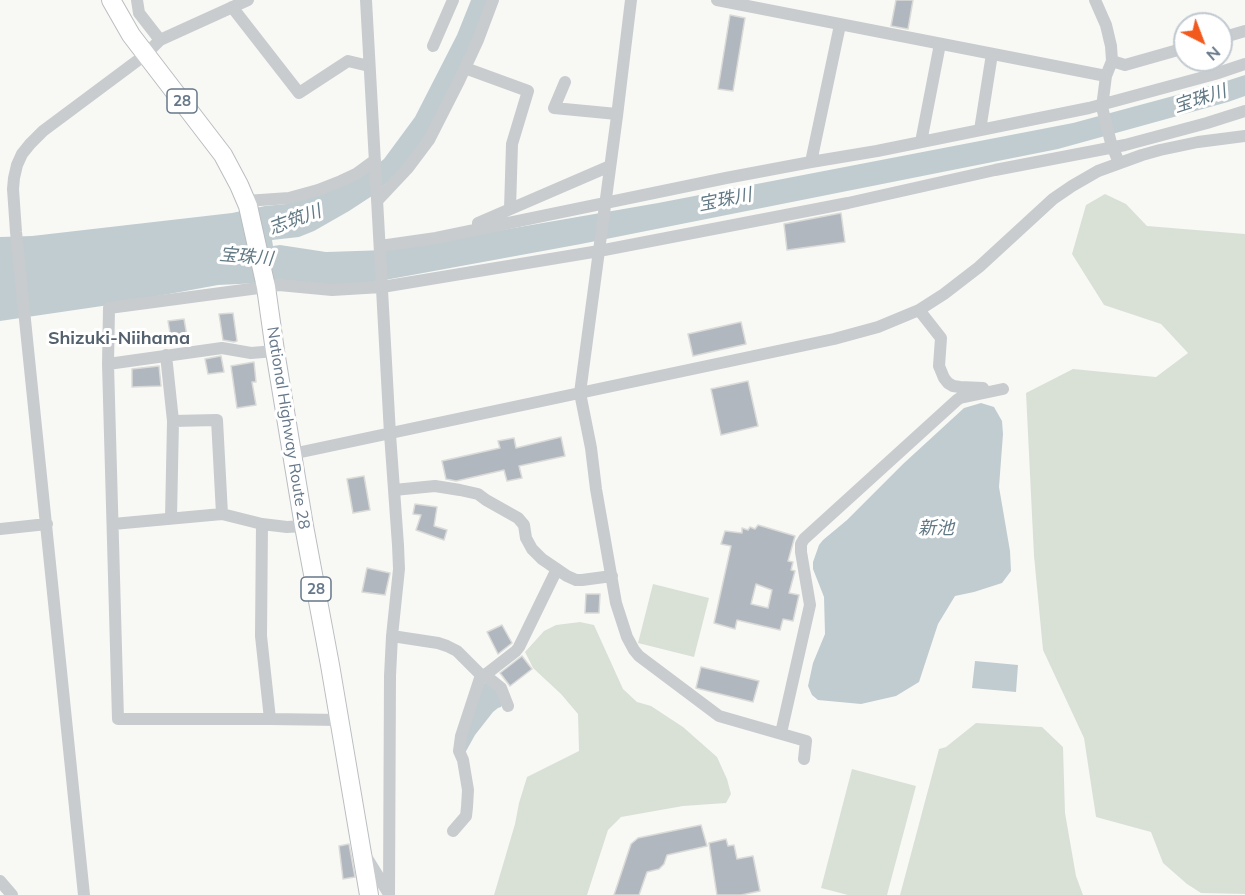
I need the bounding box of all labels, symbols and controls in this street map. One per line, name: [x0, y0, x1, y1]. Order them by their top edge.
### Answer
north arrow: [1173, 12, 1233, 72]
text: N: [1203, 42, 1225, 65]
water label: 宝珠川: [1171, 80, 1229, 118]
road number: 28: [167, 89, 197, 113]
water label: 宝珠川: [696, 184, 754, 216]
water label: 志筑川: [266, 201, 324, 239]
water label: 宝珠川: [218, 244, 274, 270]
street label: National Highway Route 28: [262, 325, 314, 531]
district label: Shizuki-Niihama: [48, 328, 190, 350]
water label: 新池: [918, 518, 954, 540]
road number: 28: [301, 577, 331, 601]

